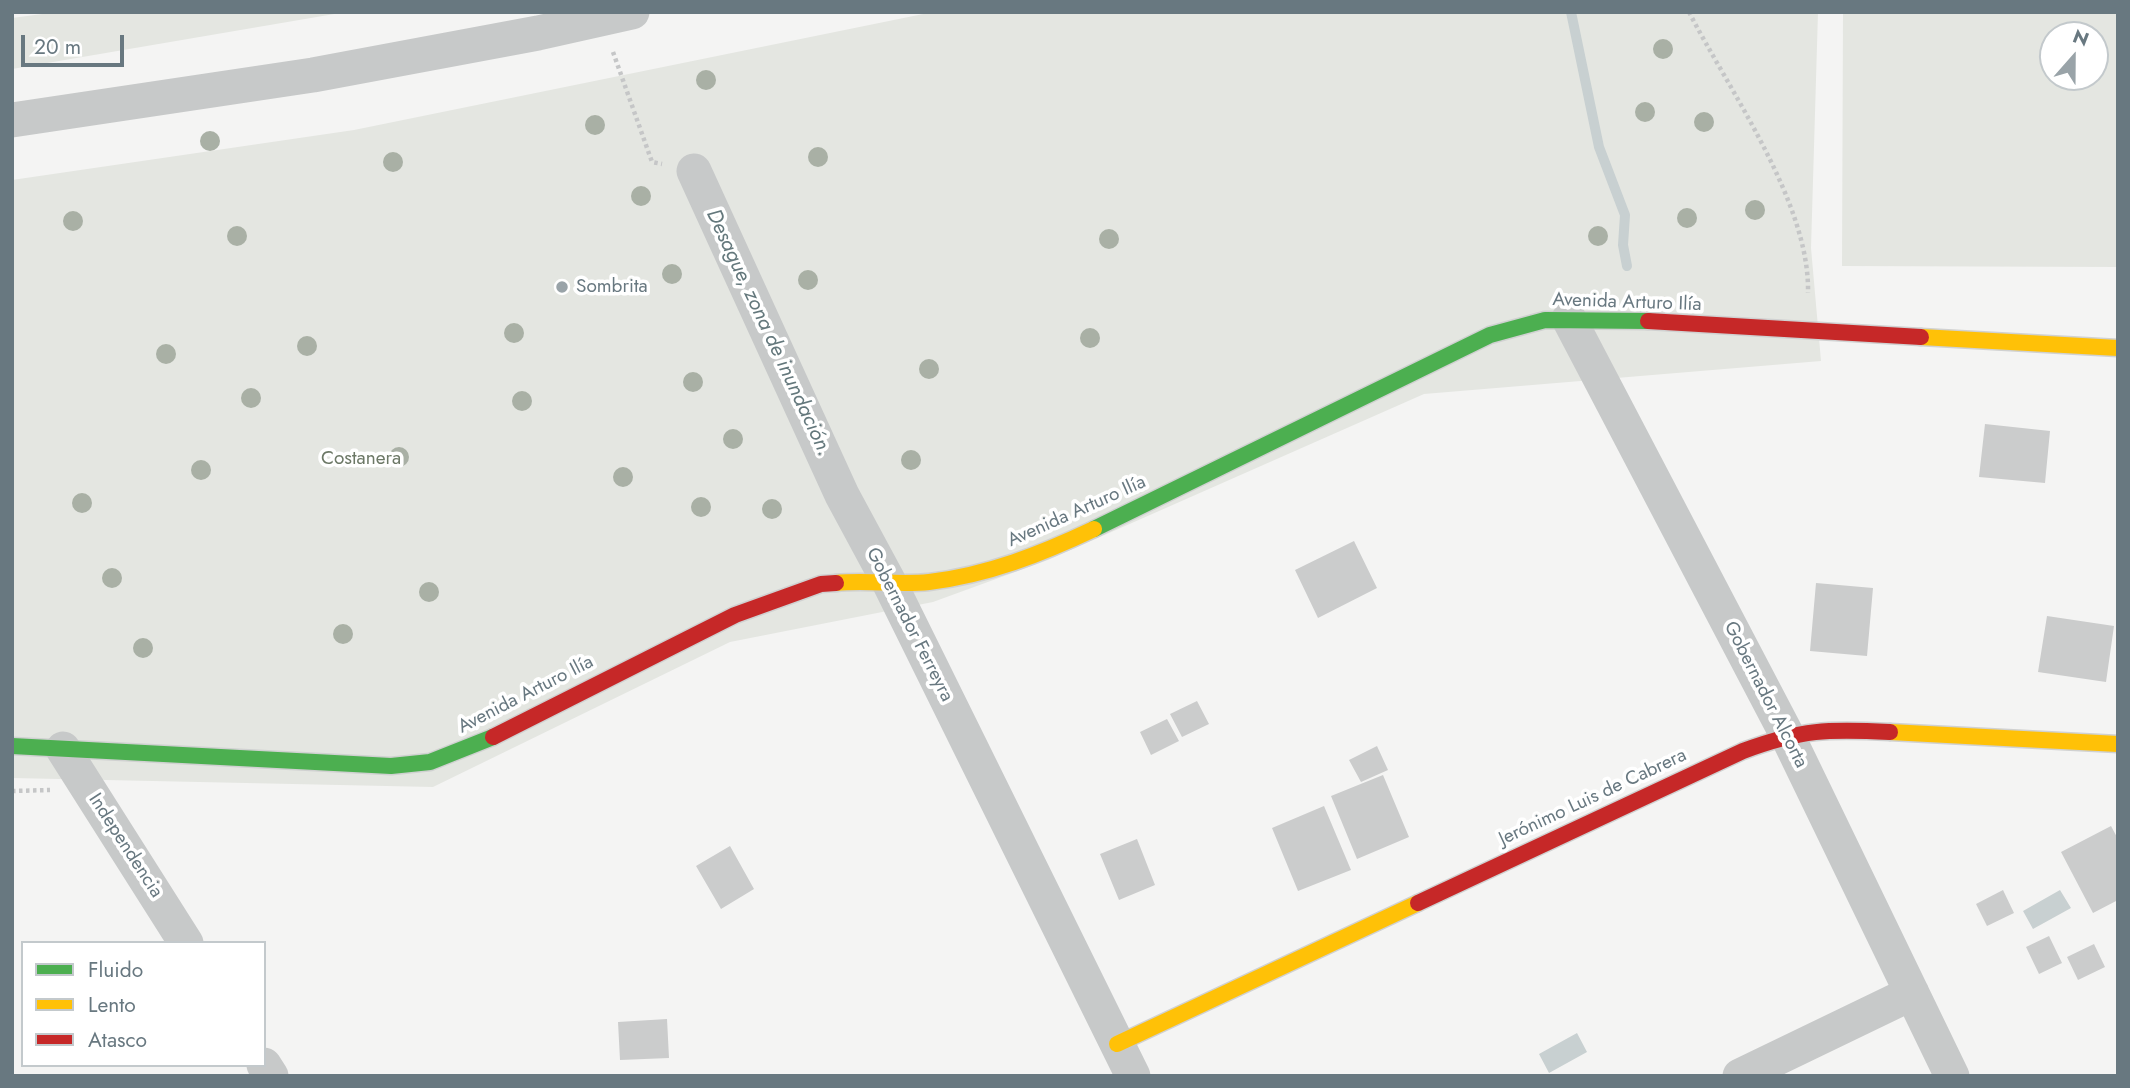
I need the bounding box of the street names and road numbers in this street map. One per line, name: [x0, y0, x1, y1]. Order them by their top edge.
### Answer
street label: Avenida Arturo Ilía: [1552, 289, 1702, 317]
street label: Avenida Arturo Ilía: [1004, 471, 1150, 553]
street label: Gobernador Ferreyra: [860, 544, 958, 706]
street label: Gobernador Alcorta: [1718, 618, 1812, 772]
street label: Avenida Arturo Ilía: [454, 651, 598, 739]
street label: Jerónimo Luis de Cabrera: [1496, 745, 1690, 851]
street label: Independencia: [83, 790, 167, 902]

